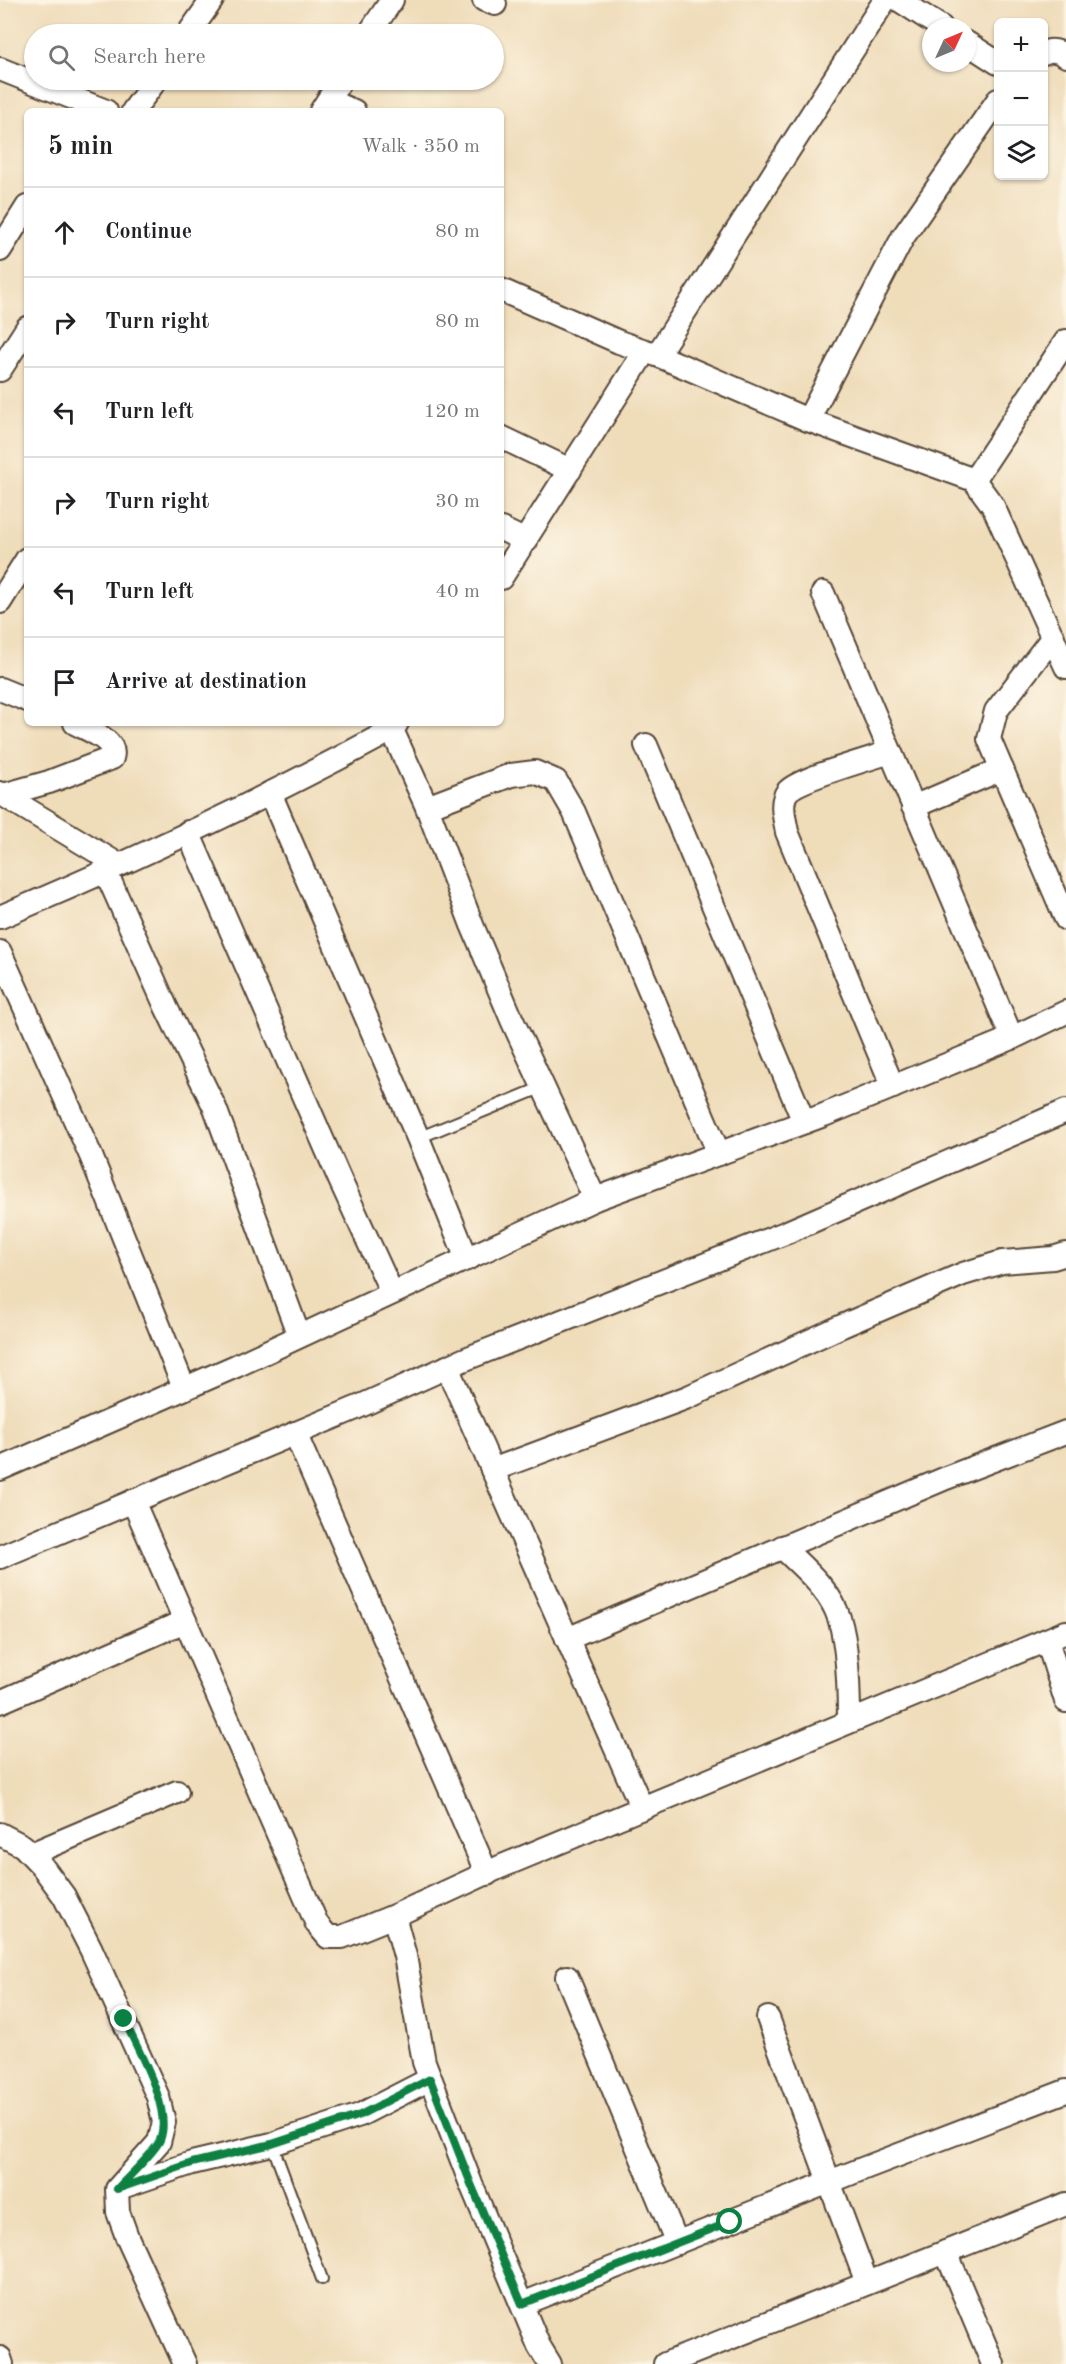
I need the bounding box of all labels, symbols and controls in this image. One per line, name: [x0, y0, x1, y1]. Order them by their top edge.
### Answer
north arrow: [922, 18, 976, 72]
map controls: [994, 18, 1048, 180]
button: +: [994, 18, 1048, 72]
search box: [24, 24, 504, 90]
icon: search: [45, 41, 78, 74]
text: Search here: [93, 46, 206, 68]
button: −: [994, 72, 1048, 126]
button: layers: [994, 126, 1048, 180]
text: 5 min: [48, 134, 113, 160]
text: Walk · 350 m: [361, 137, 480, 157]
icon: ahead: [48, 216, 81, 249]
text: Continue: [105, 221, 192, 243]
text: 80 m: [435, 222, 480, 242]
icon: right: [48, 306, 81, 339]
text: Turn right: [105, 311, 209, 333]
text: 80 m: [435, 312, 480, 332]
icon: left: [48, 396, 81, 429]
text: Turn left: [105, 401, 194, 423]
text: 120 m: [424, 402, 480, 422]
icon: right: [48, 486, 81, 519]
text: Turn right: [105, 491, 209, 513]
text: 30 m: [435, 492, 480, 512]
icon: left: [48, 576, 81, 609]
text: Turn left: [105, 581, 194, 603]
text: 40 m: [435, 582, 480, 602]
icon: arrive: [48, 666, 81, 699]
text: Arrive at destination: [105, 671, 307, 693]
route end: [110, 2005, 136, 2031]
route start: [716, 2208, 742, 2234]

